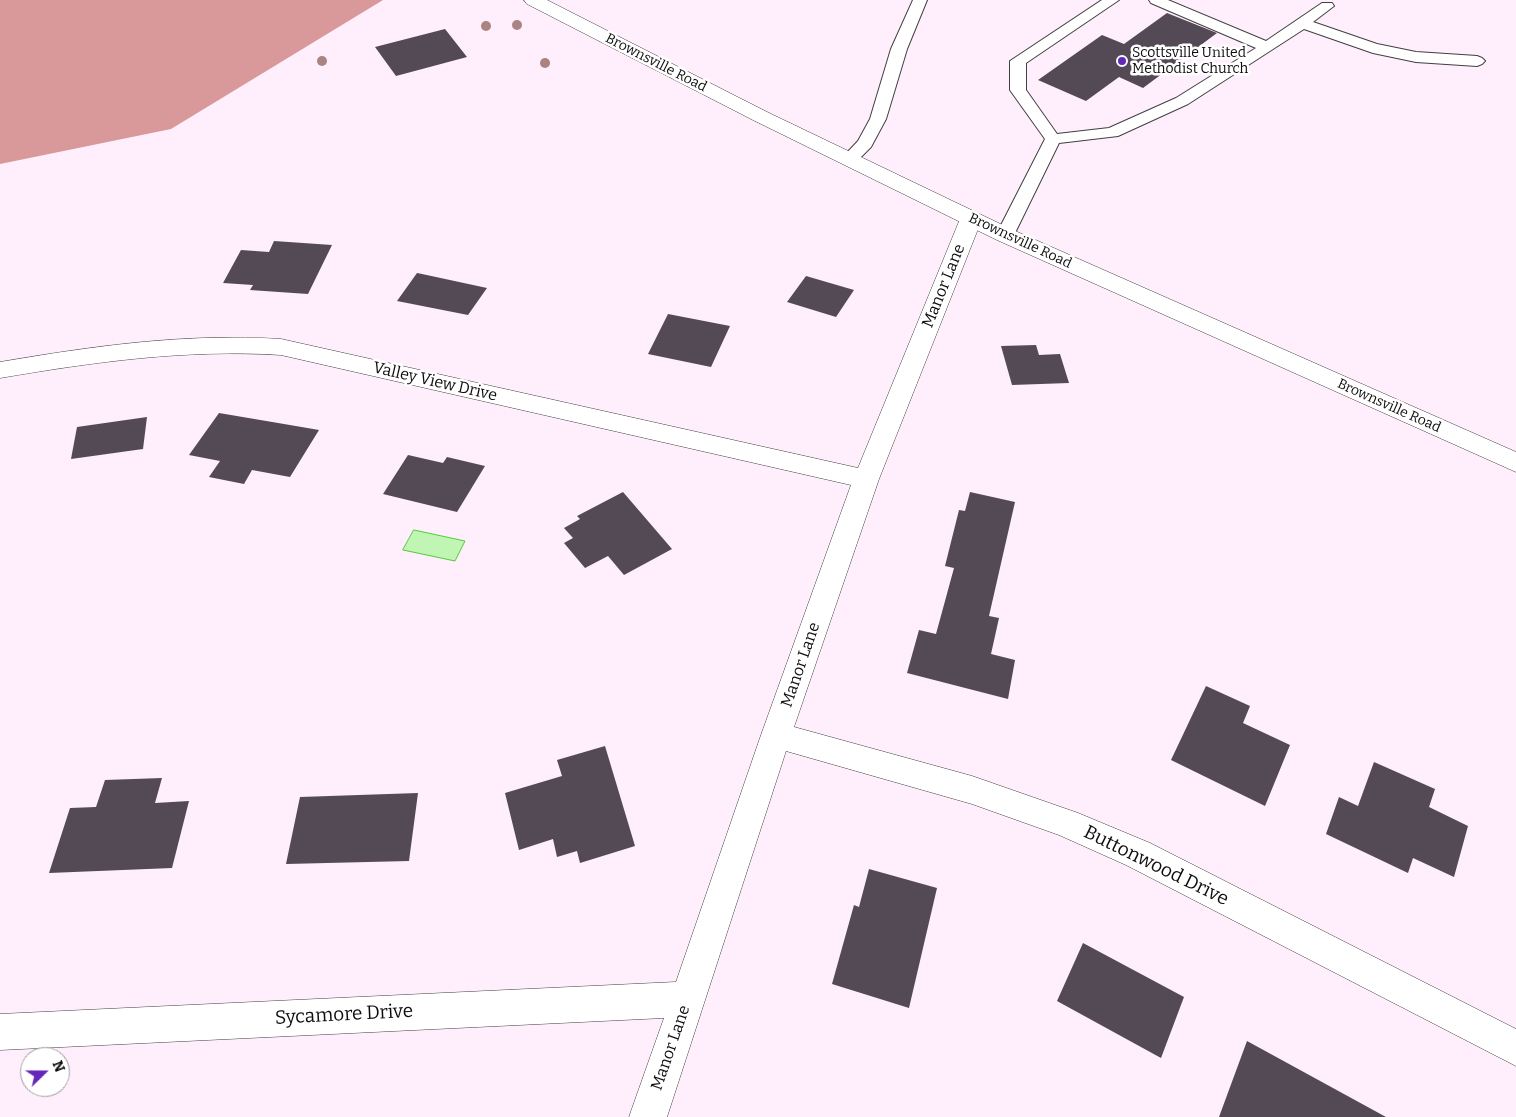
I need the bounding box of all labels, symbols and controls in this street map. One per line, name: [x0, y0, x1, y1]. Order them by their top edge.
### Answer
street label: Brownsville Road: [602, 30, 710, 96]
place label: Scottsville United Methodist Church: [1132, 45, 1248, 78]
marker: Scottsville United Methodist Church: [1116, 55, 1128, 67]
street label: Brownsville Road: [966, 210, 1074, 272]
street label: Manor Lane: [919, 241, 969, 331]
street label: Valley View Drive: [371, 358, 499, 406]
street label: Brownsville Road: [1335, 376, 1443, 436]
street label: Manor Lane: [777, 620, 825, 710]
street label: Buttonwood Drive: [1080, 821, 1232, 911]
street label: Sycamore Drive: [274, 1000, 414, 1030]
street label: Manor Lane: [647, 1003, 695, 1093]
north arrow: [20, 1047, 70, 1097]
text: N: [49, 1058, 68, 1075]

